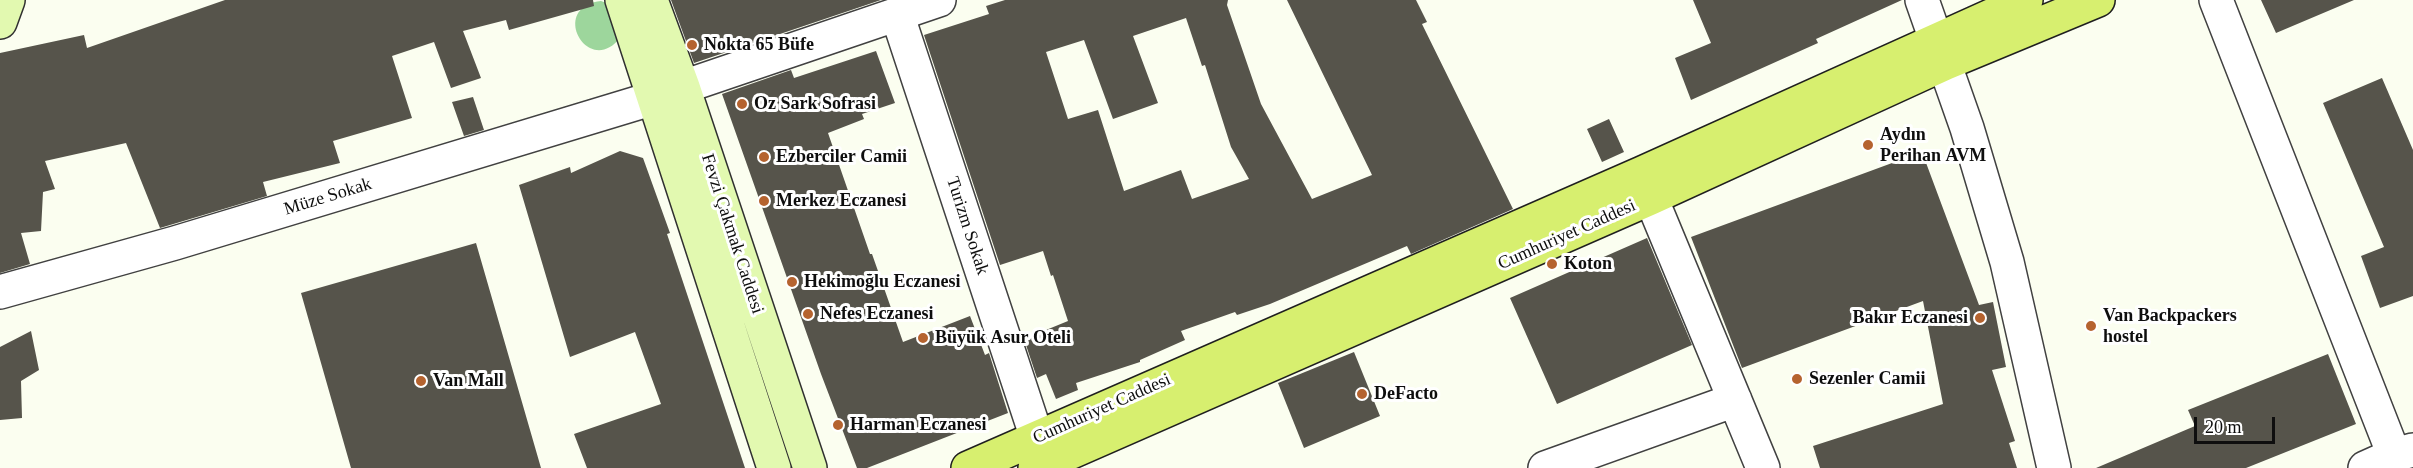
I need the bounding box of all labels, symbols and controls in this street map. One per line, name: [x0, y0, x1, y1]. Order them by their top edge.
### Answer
place label: Nokta 65 Büfe: [704, 34, 814, 56]
marker: Nokta 65 Büfe: [685, 38, 699, 52]
place label: Oz Sark Sofrasi: [754, 93, 876, 115]
marker: Oz Sark Sofrasi: [735, 97, 749, 111]
place label: Aydın Perihan AVM: [1880, 124, 1986, 166]
marker: Aydın Perihan AVM: [1861, 138, 1875, 152]
place label: Ezberciler Camii: [776, 146, 907, 168]
marker: Ezberciler Camii: [757, 150, 771, 164]
street label: Fevzi Çakmak Caddesi: [696, 151, 768, 317]
street label: Müze Sokak: [282, 173, 374, 221]
street label: Turizm Sokak: [941, 174, 993, 278]
place label: Merkez Eczanesi: [776, 190, 906, 212]
marker: Merkez Eczanesi: [757, 194, 771, 208]
street label: Cumhuriyet Caddesi: [1495, 195, 1639, 275]
place label: Koton: [1564, 253, 1612, 275]
marker: Koton: [1545, 257, 1559, 271]
place label: Hekimoğlu Eczanesi: [804, 271, 960, 293]
marker: Hekimoğlu Eczanesi: [785, 275, 799, 289]
place label: Nefes Eczanesi: [820, 303, 933, 325]
place label: Van Backpackers hostel: [2103, 305, 2237, 348]
marker: Nefes Eczanesi: [801, 307, 815, 321]
place label: Bakır Eczanesi: [1853, 307, 1968, 329]
marker: Bakır Eczanesi: [1973, 311, 1987, 325]
marker: Van Backpackers hostel: [2084, 319, 2098, 333]
place label: Büyük Asur Oteli: [935, 327, 1071, 349]
marker: Büyük Asur Oteli: [916, 331, 930, 345]
place label: Sezenler Camii: [1809, 368, 1925, 390]
street label: Cumhuriyet Caddesi: [1030, 369, 1174, 449]
place label: Van Mall: [433, 370, 504, 392]
marker: Sezenler Camii: [1790, 372, 1804, 386]
marker: Van Mall: [414, 374, 428, 388]
place label: DeFacto: [1374, 383, 1438, 405]
marker: DeFacto: [1355, 387, 1369, 401]
scale bar: [2197, 405, 2278, 443]
place label: Harman Eczanesi: [850, 414, 986, 436]
text: 20 m: [2205, 417, 2242, 437]
marker: Harman Eczanesi: [831, 418, 845, 432]

